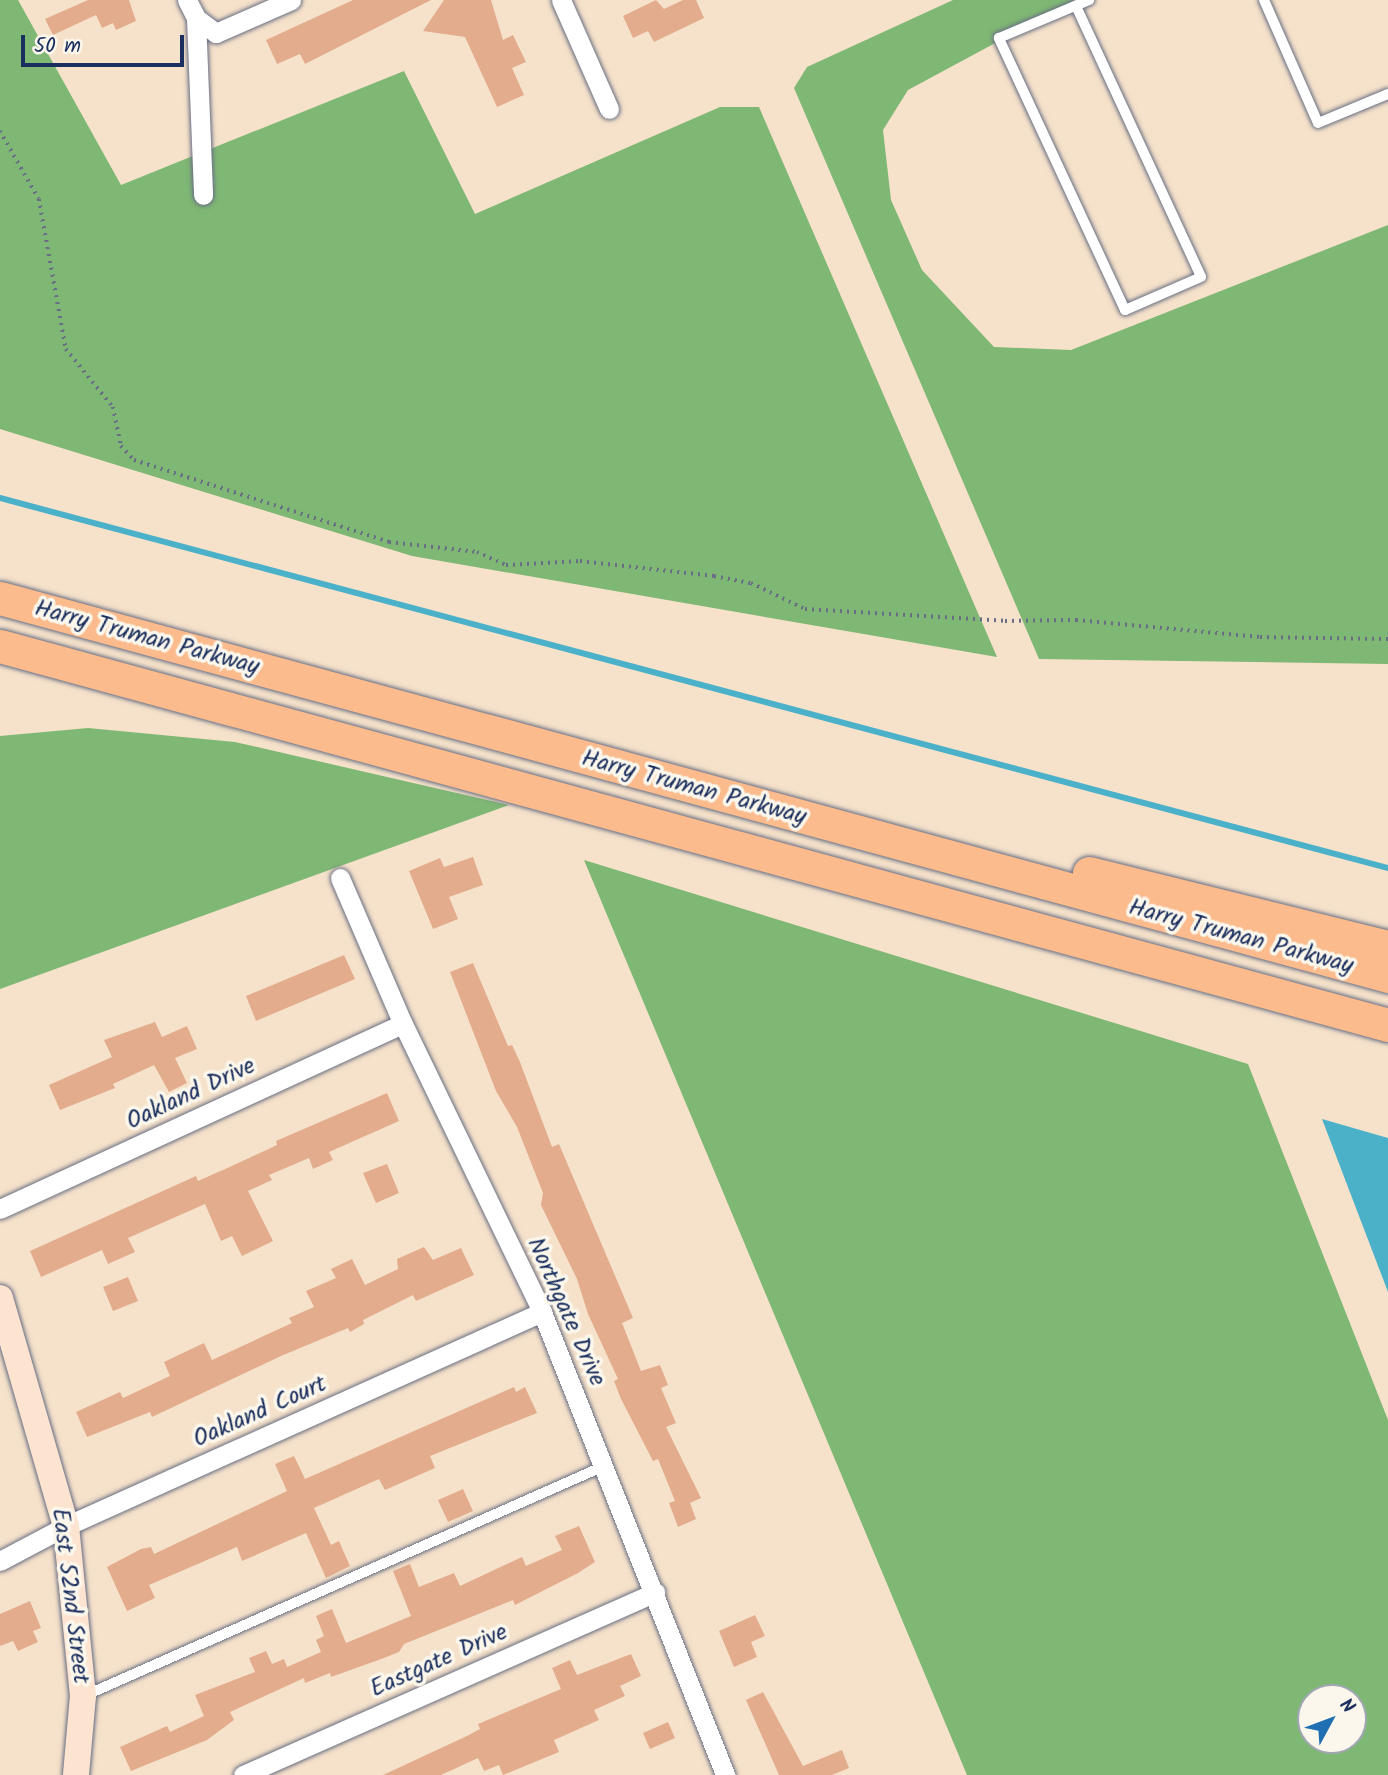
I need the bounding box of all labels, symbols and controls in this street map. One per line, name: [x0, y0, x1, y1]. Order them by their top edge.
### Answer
scale bar: [24, 21, 187, 65]
text: 50 m: [34, 30, 81, 63]
street label: Harry Truman Parkway: [32, 594, 262, 682]
street label: Harry Truman Parkway: [579, 744, 809, 832]
street label: Harry Truman Parkway: [1126, 893, 1356, 981]
street label: Oakland Drive: [122, 1052, 260, 1136]
street label: Northgate Drive: [520, 1233, 612, 1391]
street label: Oakland Court: [189, 1370, 331, 1454]
street label: East 52nd Street: [45, 1507, 95, 1685]
street label: Eastgate Drive: [366, 1618, 512, 1704]
north arrow: [1297, 1684, 1367, 1754]
text: N: [1331, 1692, 1362, 1721]

